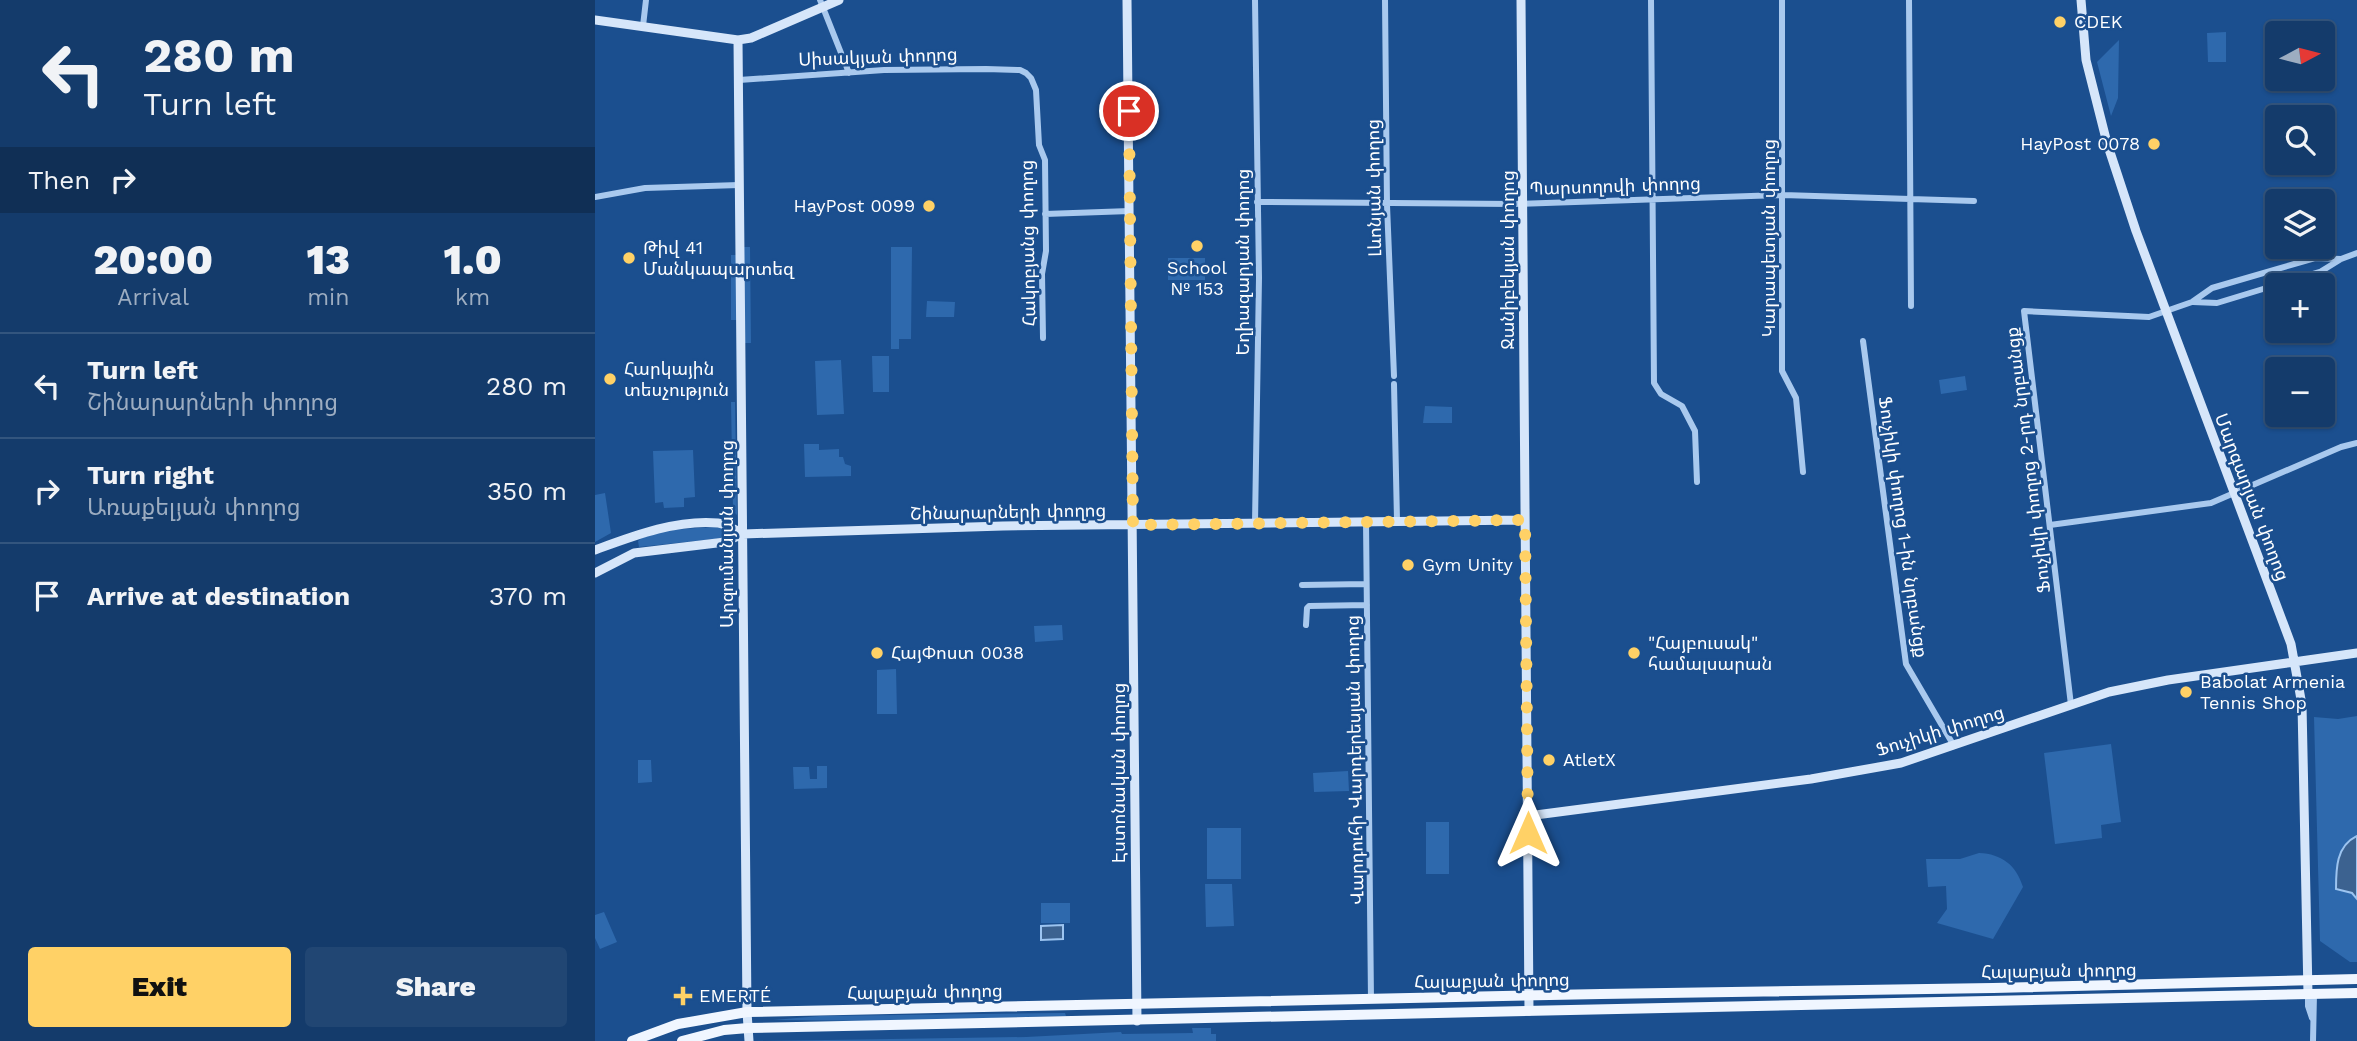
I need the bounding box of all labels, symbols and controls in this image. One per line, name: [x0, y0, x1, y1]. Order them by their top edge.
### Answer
place label: CDEK: [2074, 11, 2123, 32]
marker: CDEK: [2052, 14, 2068, 30]
north arrow: [2265, 21, 2335, 91]
map controls: [2265, 21, 2335, 427]
text: 280 m: [143, 26, 295, 84]
icon: left: [28, 28, 119, 119]
street label: Սիսակյան փողոց: [798, 43, 958, 70]
pin: [1099, 81, 1159, 141]
text: Turn left: [143, 85, 276, 123]
icon: arrive: [1110, 92, 1148, 130]
button: search: [2265, 105, 2335, 175]
street label: Լևոնյան փողոց: [1362, 119, 1385, 257]
place label: HayPost 0078: [2020, 133, 2140, 154]
marker: HayPost 0078: [2146, 136, 2162, 152]
street label: Կարապետյան փողոց: [1758, 139, 1779, 337]
street label: Հակոբյանց փողոց: [1016, 160, 1039, 326]
icon: right: [104, 161, 142, 199]
text: Then: [28, 165, 90, 195]
street label: Եղիազարյան փողոց: [1232, 169, 1253, 355]
street label: Ջանիբեկյան փողոց: [1497, 170, 1518, 350]
street label: Պարսողովի փողոց: [1529, 172, 1701, 199]
button: layers: [2265, 189, 2335, 259]
place label: HayPost 0099: [794, 195, 915, 216]
marker: HayPost 0099: [921, 198, 937, 214]
text: 20:00: [93, 235, 213, 284]
text: 13: [306, 235, 350, 284]
text: 1.0: [443, 235, 502, 284]
place label: Թիվ 41 Մանկապարտեզ: [643, 237, 795, 279]
marker: School № 153: [1189, 238, 1205, 254]
marker: Թիվ 41 Մանկապարտեզ: [621, 250, 637, 266]
place label: School № 153: [1167, 257, 1227, 299]
button: +: [2265, 273, 2335, 343]
text: Arrival: [117, 284, 189, 311]
text: min: [307, 284, 349, 311]
text: km: [455, 284, 490, 311]
street label: Ֆուչիկի փողոց 2-րդ նրբանցք: [2001, 326, 2054, 594]
text: Turn left: [87, 355, 198, 385]
button: −: [2265, 357, 2335, 427]
place label: Հարկային տեսչություն: [624, 358, 729, 400]
icon: left: [28, 367, 66, 405]
text: 280 m: [486, 371, 567, 401]
marker: Հարկային տեսչություն: [602, 371, 618, 387]
text: Շինարարների փողոց: [87, 389, 338, 416]
street label: Ֆուչիկի փողոց 1-ին նրբանցք: [1875, 395, 1932, 659]
street label: Մարգարյան փողոց: [2211, 410, 2294, 584]
street label: Արզումանյան փողոց: [716, 440, 737, 628]
text: Turn right: [87, 460, 214, 490]
icon: right: [28, 472, 66, 510]
text: 350 m: [487, 476, 567, 506]
text: Առաքելյան փողոց: [87, 494, 300, 521]
street label: Շինարարների փողոց: [910, 499, 1106, 524]
place label: Gym Unity: [1422, 554, 1514, 575]
marker: Gym Unity: [1400, 557, 1416, 573]
icon: arrive: [28, 577, 66, 615]
text: Arrive at destination: [87, 581, 350, 611]
text: 370 m: [489, 581, 567, 611]
street label: Վարդուհի Վարդերեսյան փողոց: [1341, 615, 1368, 905]
place label: "Հայբուսակ" համալսարան: [1648, 632, 1772, 674]
place label: ՀայՓոստ 0038: [891, 642, 1024, 663]
marker: ՀայՓոստ 0038: [869, 645, 885, 661]
marker: "Հայբուսակ" համալսարան: [1626, 645, 1642, 661]
place label: Babolat Armenia Tennis Shop: [2200, 671, 2345, 713]
street label: Էստոնական փողոց: [1108, 683, 1129, 863]
marker: Babolat Armenia Tennis Shop: [2178, 684, 2194, 700]
street label: Ֆուչիկի փողոց: [1873, 701, 2006, 760]
place label: AtletX: [1563, 749, 1616, 770]
marker: AtletX: [1541, 752, 1557, 768]
position arrow: [1491, 796, 1565, 870]
button: Exit: [28, 947, 291, 1027]
button: Share: [305, 947, 567, 1027]
street label: Հալաբյան փողոց: [1981, 959, 2137, 982]
street label: Հալաբյան փողոց: [1414, 969, 1570, 992]
street label: Հալաբյան փողոց: [847, 980, 1003, 1003]
place label: EMERTÉ: [699, 985, 771, 1006]
marker: EMERTÉ: [673, 986, 693, 1006]

